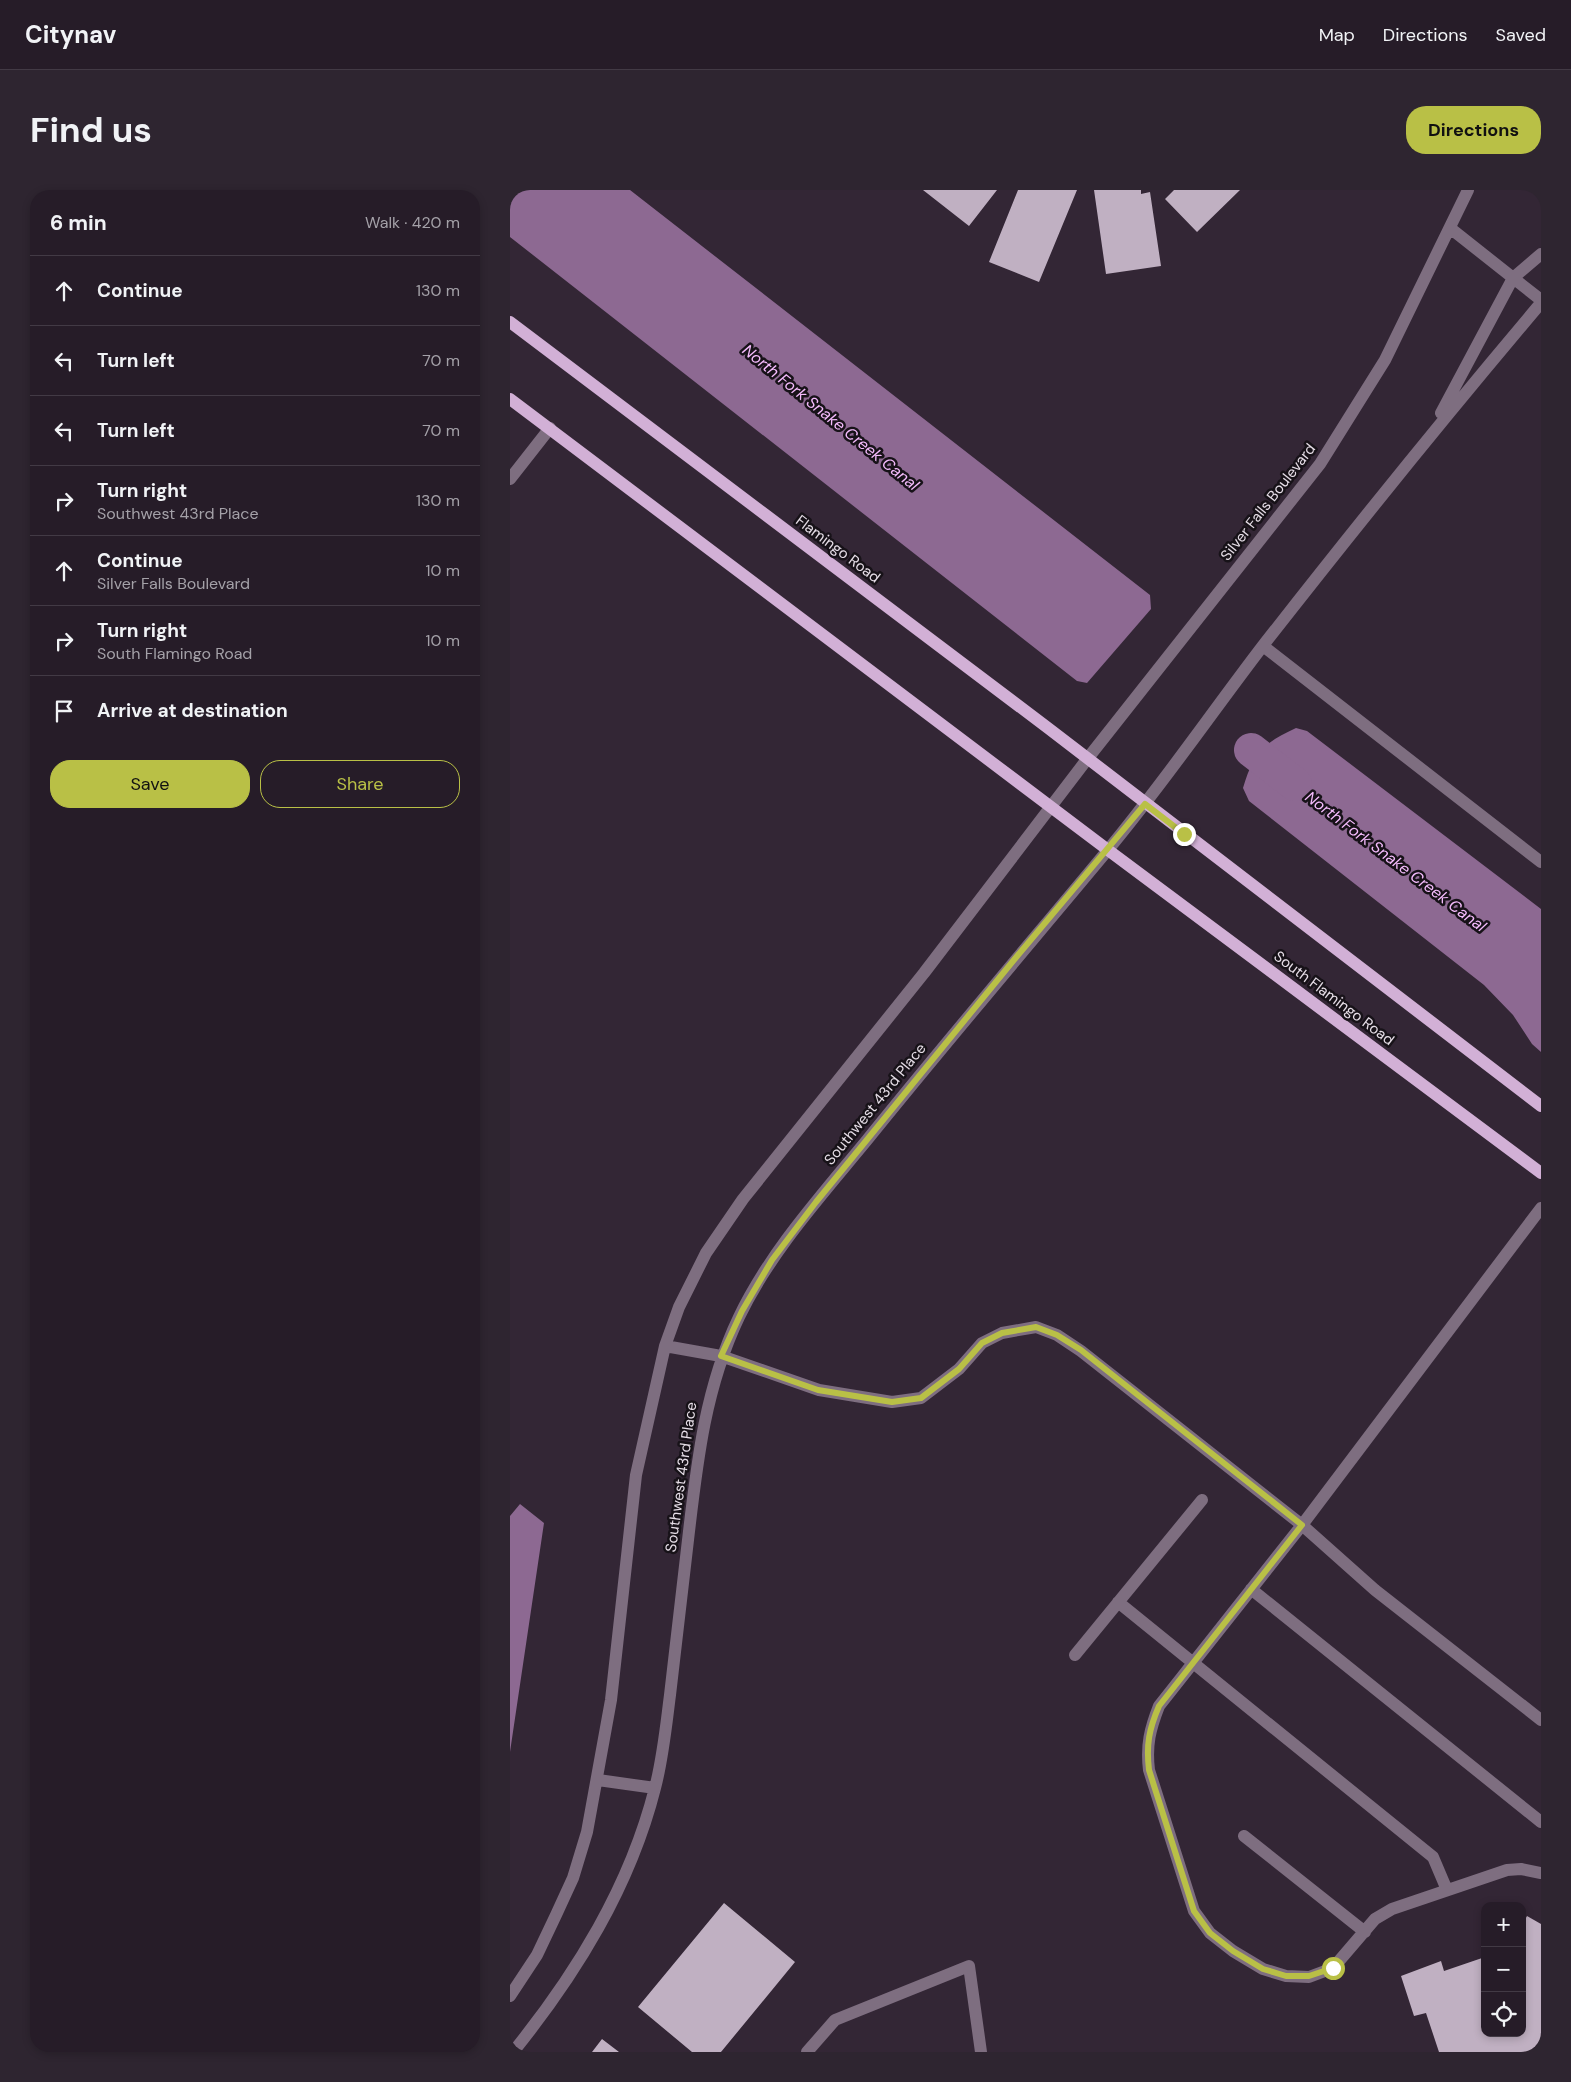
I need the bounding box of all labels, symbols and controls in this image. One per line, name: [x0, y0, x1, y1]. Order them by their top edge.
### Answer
text: Citynav: [25, 19, 116, 50]
text: Map: [1319, 23, 1355, 47]
text: Directions: [1383, 23, 1468, 47]
text: Saved: [1496, 23, 1546, 47]
button: Directions: [1406, 106, 1541, 154]
text: Find us: [30, 107, 152, 153]
text: 6 min: [50, 209, 107, 237]
text: Walk · 420 m: [365, 212, 460, 233]
icon: ahead: [50, 277, 78, 305]
text: Continue: [97, 278, 183, 303]
text: 130 m: [416, 280, 460, 301]
water label: North Fork Snake Creek Canal: [738, 340, 924, 496]
icon: left: [50, 347, 78, 375]
text: Turn left: [97, 348, 175, 373]
text: 70 m: [422, 350, 460, 371]
icon: left: [50, 417, 78, 445]
text: Turn left: [97, 418, 175, 443]
text: 70 m: [422, 420, 460, 441]
street label: Silver Falls Boulevard: [1216, 439, 1320, 565]
text: Turn right: [97, 478, 187, 503]
icon: right: [50, 487, 78, 515]
text: 130 m: [416, 490, 460, 511]
text: Southwest 43rd Place: [97, 503, 258, 524]
street label: Flamingo Road: [792, 511, 884, 587]
text: Continue: [97, 548, 183, 573]
icon: ahead: [50, 557, 78, 585]
text: 10 m: [426, 560, 460, 581]
text: Silver Falls Boulevard: [97, 573, 250, 594]
text: Turn right: [97, 618, 187, 643]
icon: right: [50, 627, 78, 655]
text: 10 m: [426, 630, 460, 651]
text: South Flamingo Road: [97, 643, 252, 664]
icon: arrive: [50, 697, 78, 725]
text: Arrive at destination: [97, 698, 288, 723]
button: Save: [50, 760, 250, 808]
button: Share: [260, 760, 460, 808]
water label: North Fork Snake Creek Canal: [1301, 786, 1491, 937]
route end: [1173, 823, 1196, 846]
street label: South Flamingo Road: [1270, 946, 1398, 1050]
street label: Southwest 43rd Place: [820, 1039, 930, 1169]
street label: Southwest 43rd Place: [661, 1401, 701, 1553]
map controls: [1481, 1902, 1526, 2037]
button: +: [1481, 1902, 1526, 1947]
button: −: [1481, 1947, 1526, 1992]
route start: [1322, 1957, 1345, 1980]
button: locate: [1481, 1992, 1526, 2037]

